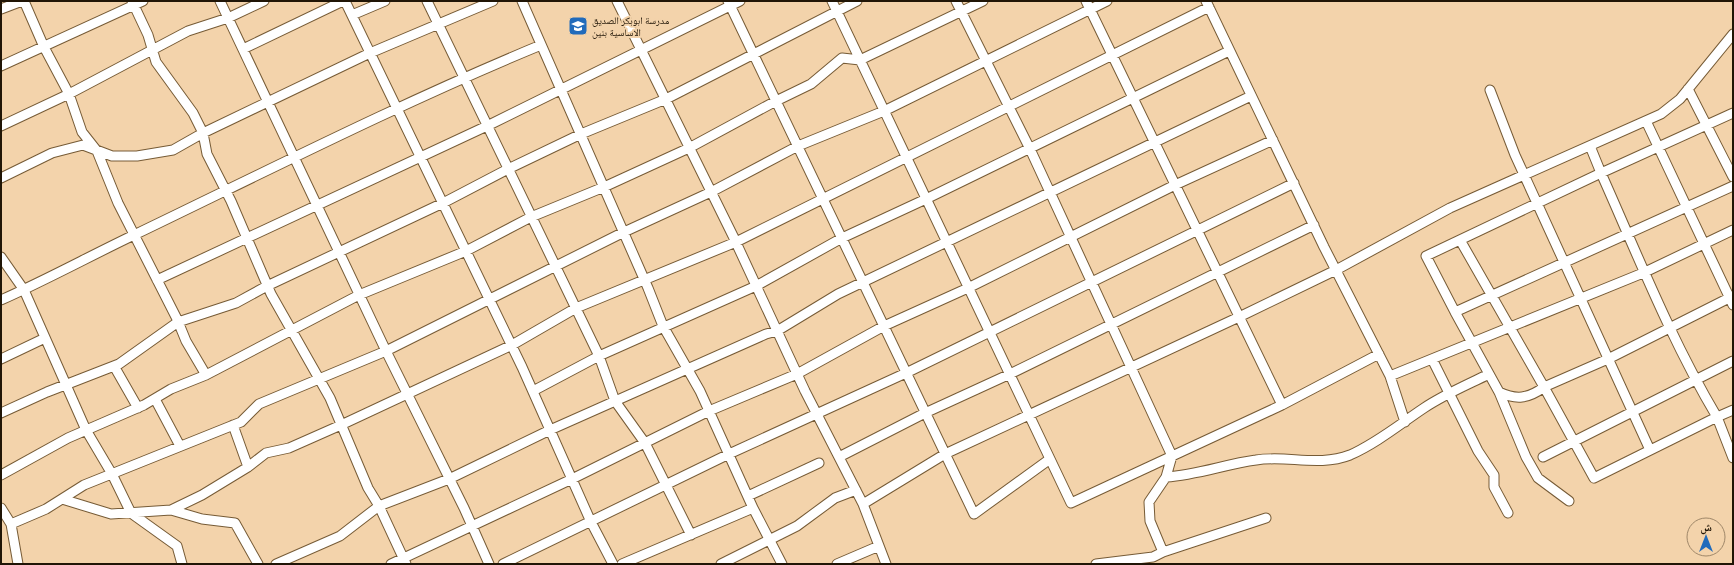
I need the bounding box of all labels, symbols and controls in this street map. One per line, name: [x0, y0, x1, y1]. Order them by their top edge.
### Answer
school or university icon: مدرسة ابوبكر الصديق الاساسية بنين: [567, 15, 589, 37]
place label: مدرسة ابوبكر الصديق الاساسية بنين: [592, 15, 670, 39]
north arrow: [1686, 517, 1726, 557]
text: ش: [1700, 521, 1712, 535]

